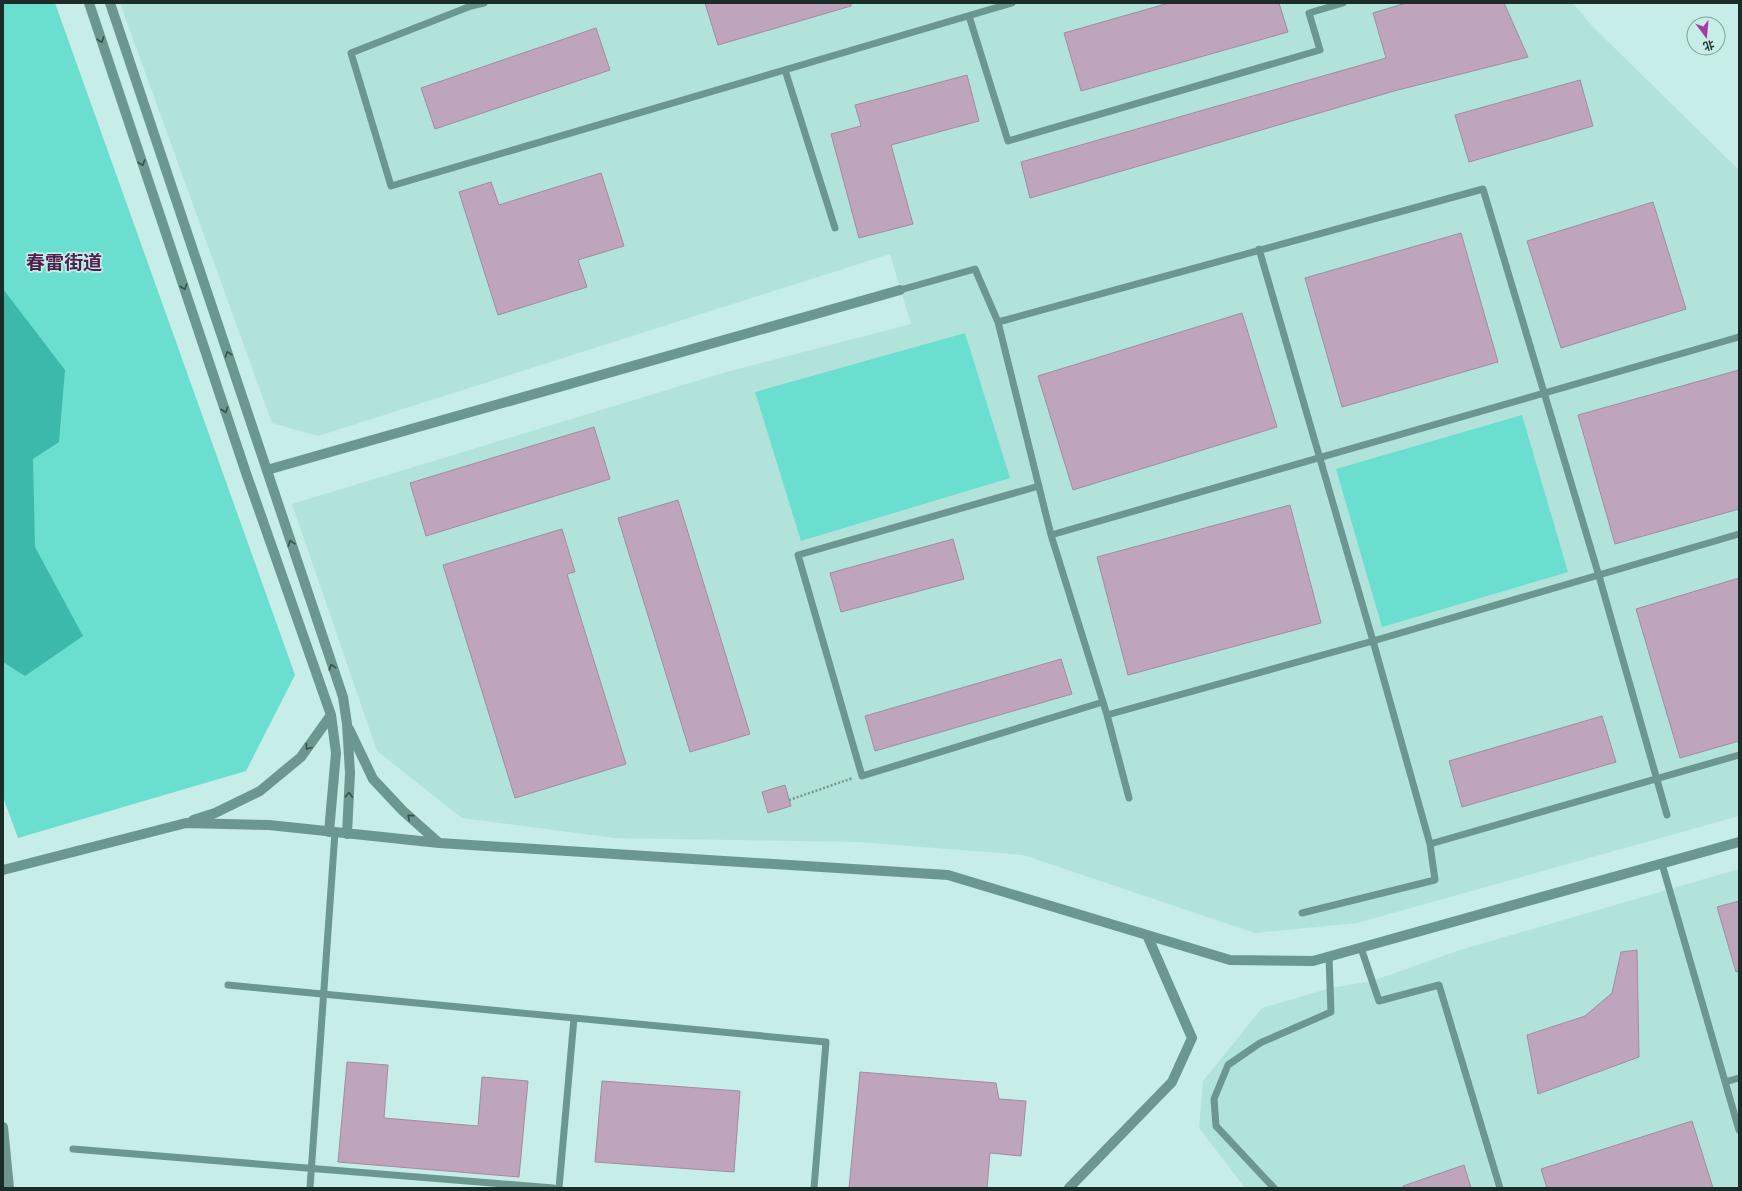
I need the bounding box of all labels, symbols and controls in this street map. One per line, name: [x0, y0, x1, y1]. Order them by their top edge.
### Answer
north arrow: [1686, 16, 1726, 56]
one-way arrow: [96, 36, 105, 43]
text: 北: [1702, 37, 1716, 53]
one-way arrow: [138, 160, 146, 167]
district label: 春雷街道: [26, 252, 102, 274]
one-way arrow: [179, 283, 188, 290]
one-way arrow: [224, 350, 232, 357]
one-way arrow: [220, 406, 229, 413]
one-way arrow: [288, 540, 296, 547]
one-way arrow: [329, 663, 337, 670]
one-way arrow: [306, 742, 313, 749]
one-way arrow: [345, 792, 353, 798]
one-way arrow: [407, 815, 414, 822]

